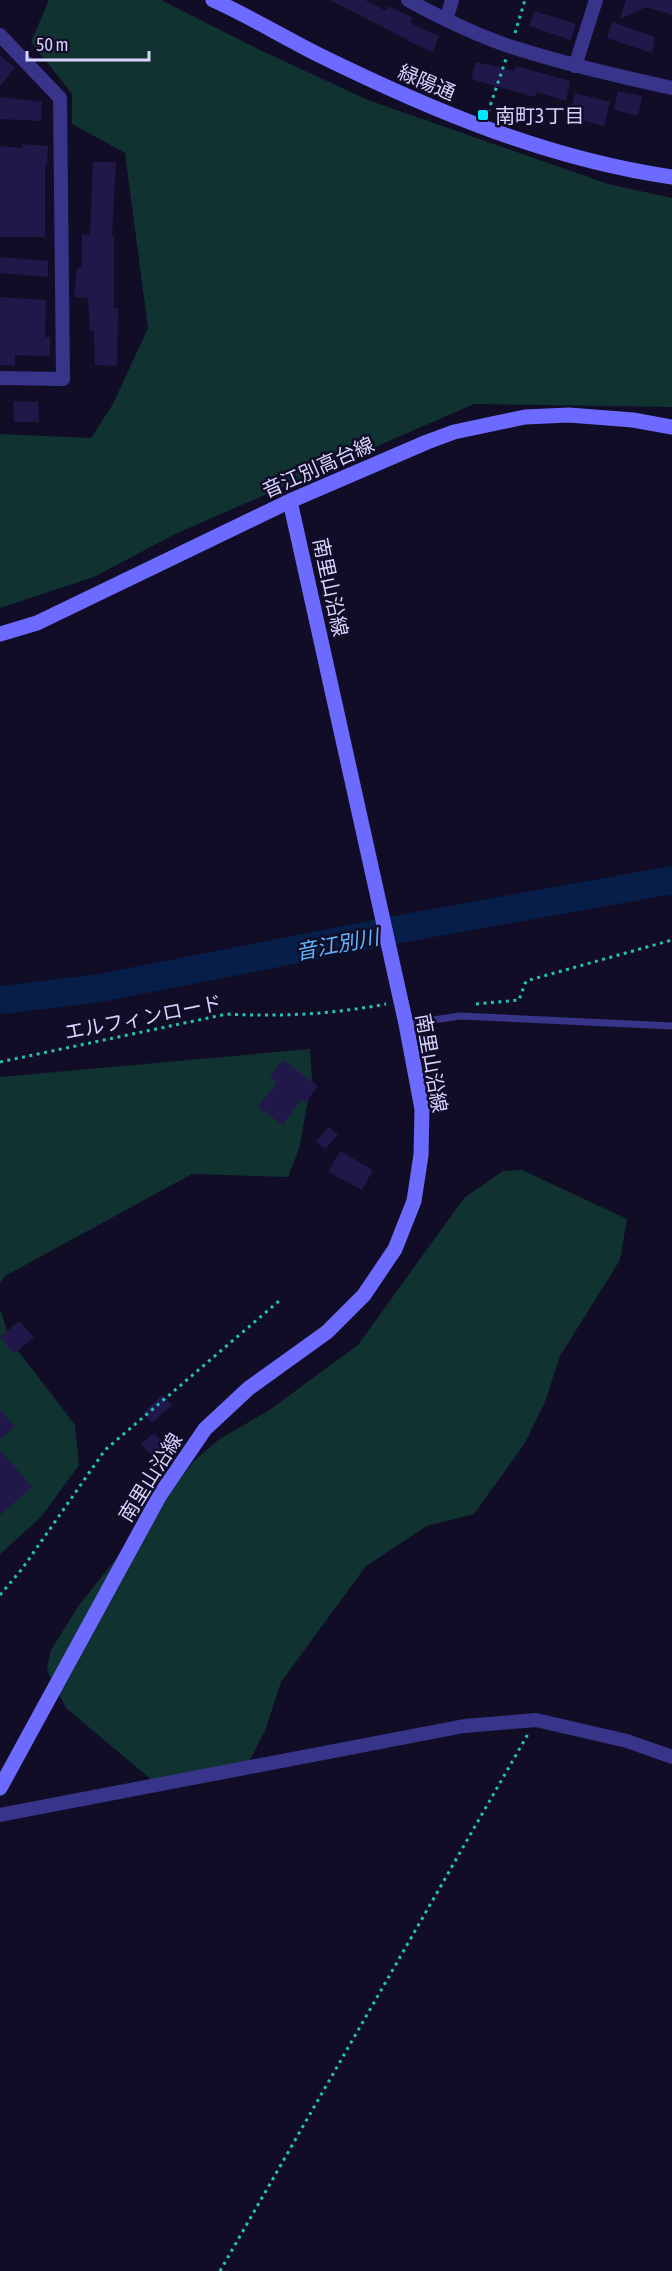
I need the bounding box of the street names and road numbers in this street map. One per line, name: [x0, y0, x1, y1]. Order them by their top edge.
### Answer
street label: 緑陽通: [395, 60, 459, 104]
street label: 音江別高台線: [259, 432, 377, 502]
street label: 南里山沿線: [309, 536, 353, 638]
street label: エルフィンロード: [62, 990, 224, 1044]
street label: 南里山沿線: [412, 1012, 452, 1114]
street label: 南里山沿線: [114, 1429, 186, 1525]

